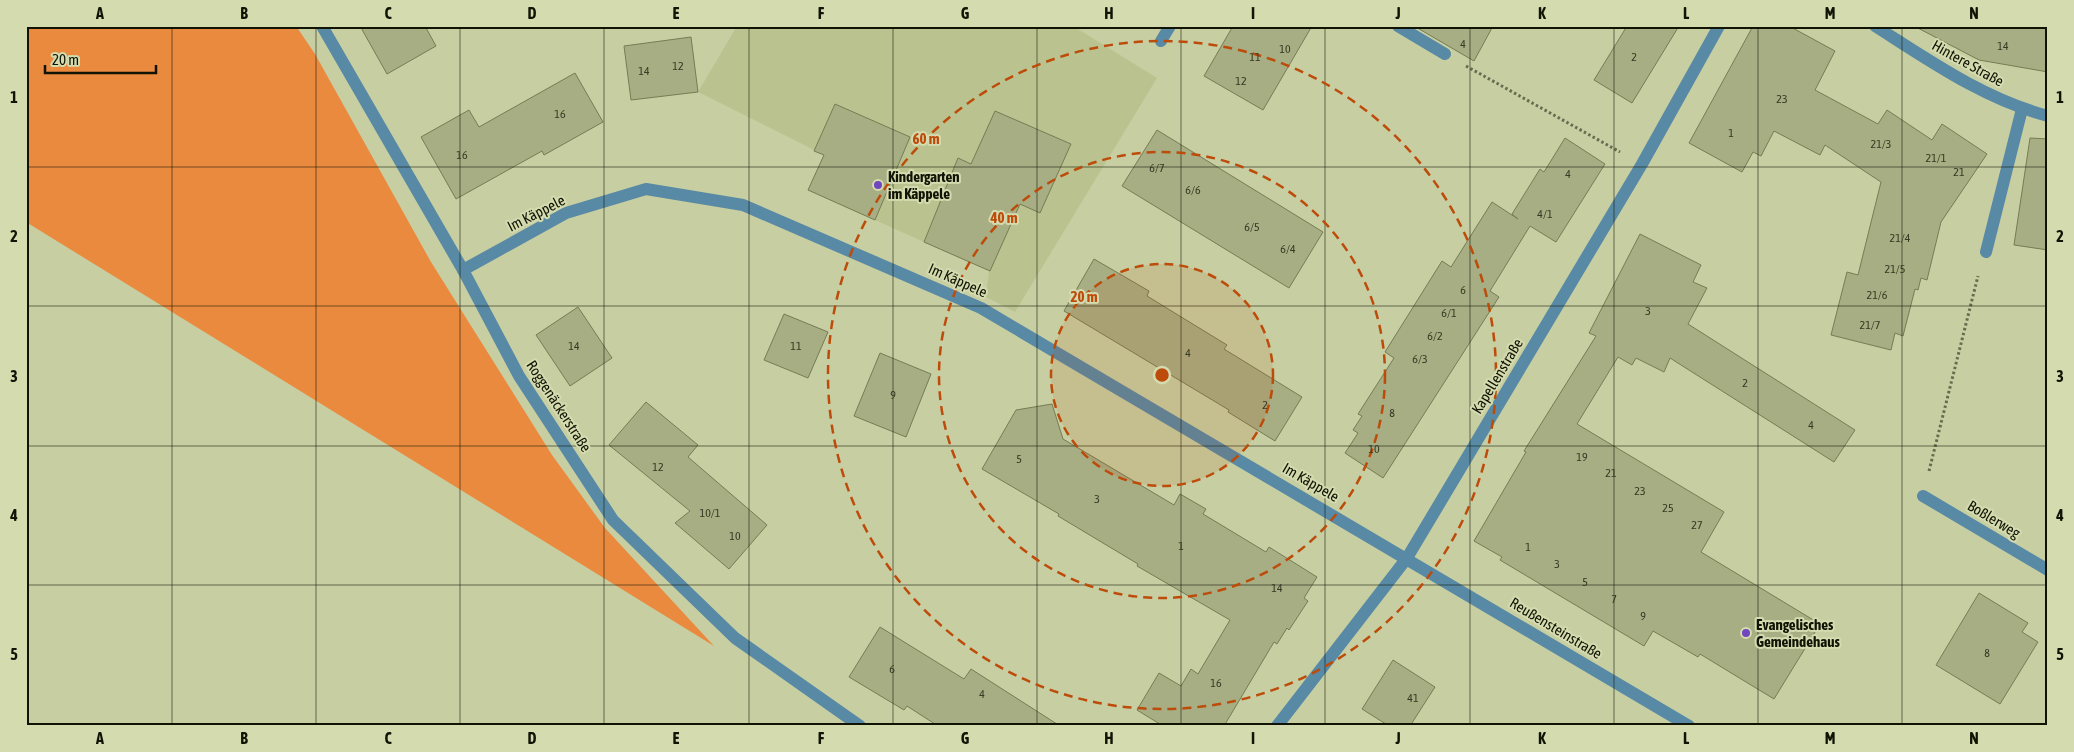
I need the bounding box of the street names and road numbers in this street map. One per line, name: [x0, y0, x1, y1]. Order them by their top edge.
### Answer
street label: Hintere Straße: [1929, 36, 2007, 90]
street label: Im Käppele: [504, 191, 568, 235]
street label: Im Käppele: [926, 260, 990, 301]
street label: Kapellenstraße: [1468, 335, 1526, 417]
street label: Roggenäckerstraße: [523, 357, 595, 455]
street label: Im Käppele: [1280, 459, 1342, 505]
street label: Boßlerweg: [1965, 497, 2024, 542]
street label: Reußensteinstraße: [1507, 594, 1605, 662]

